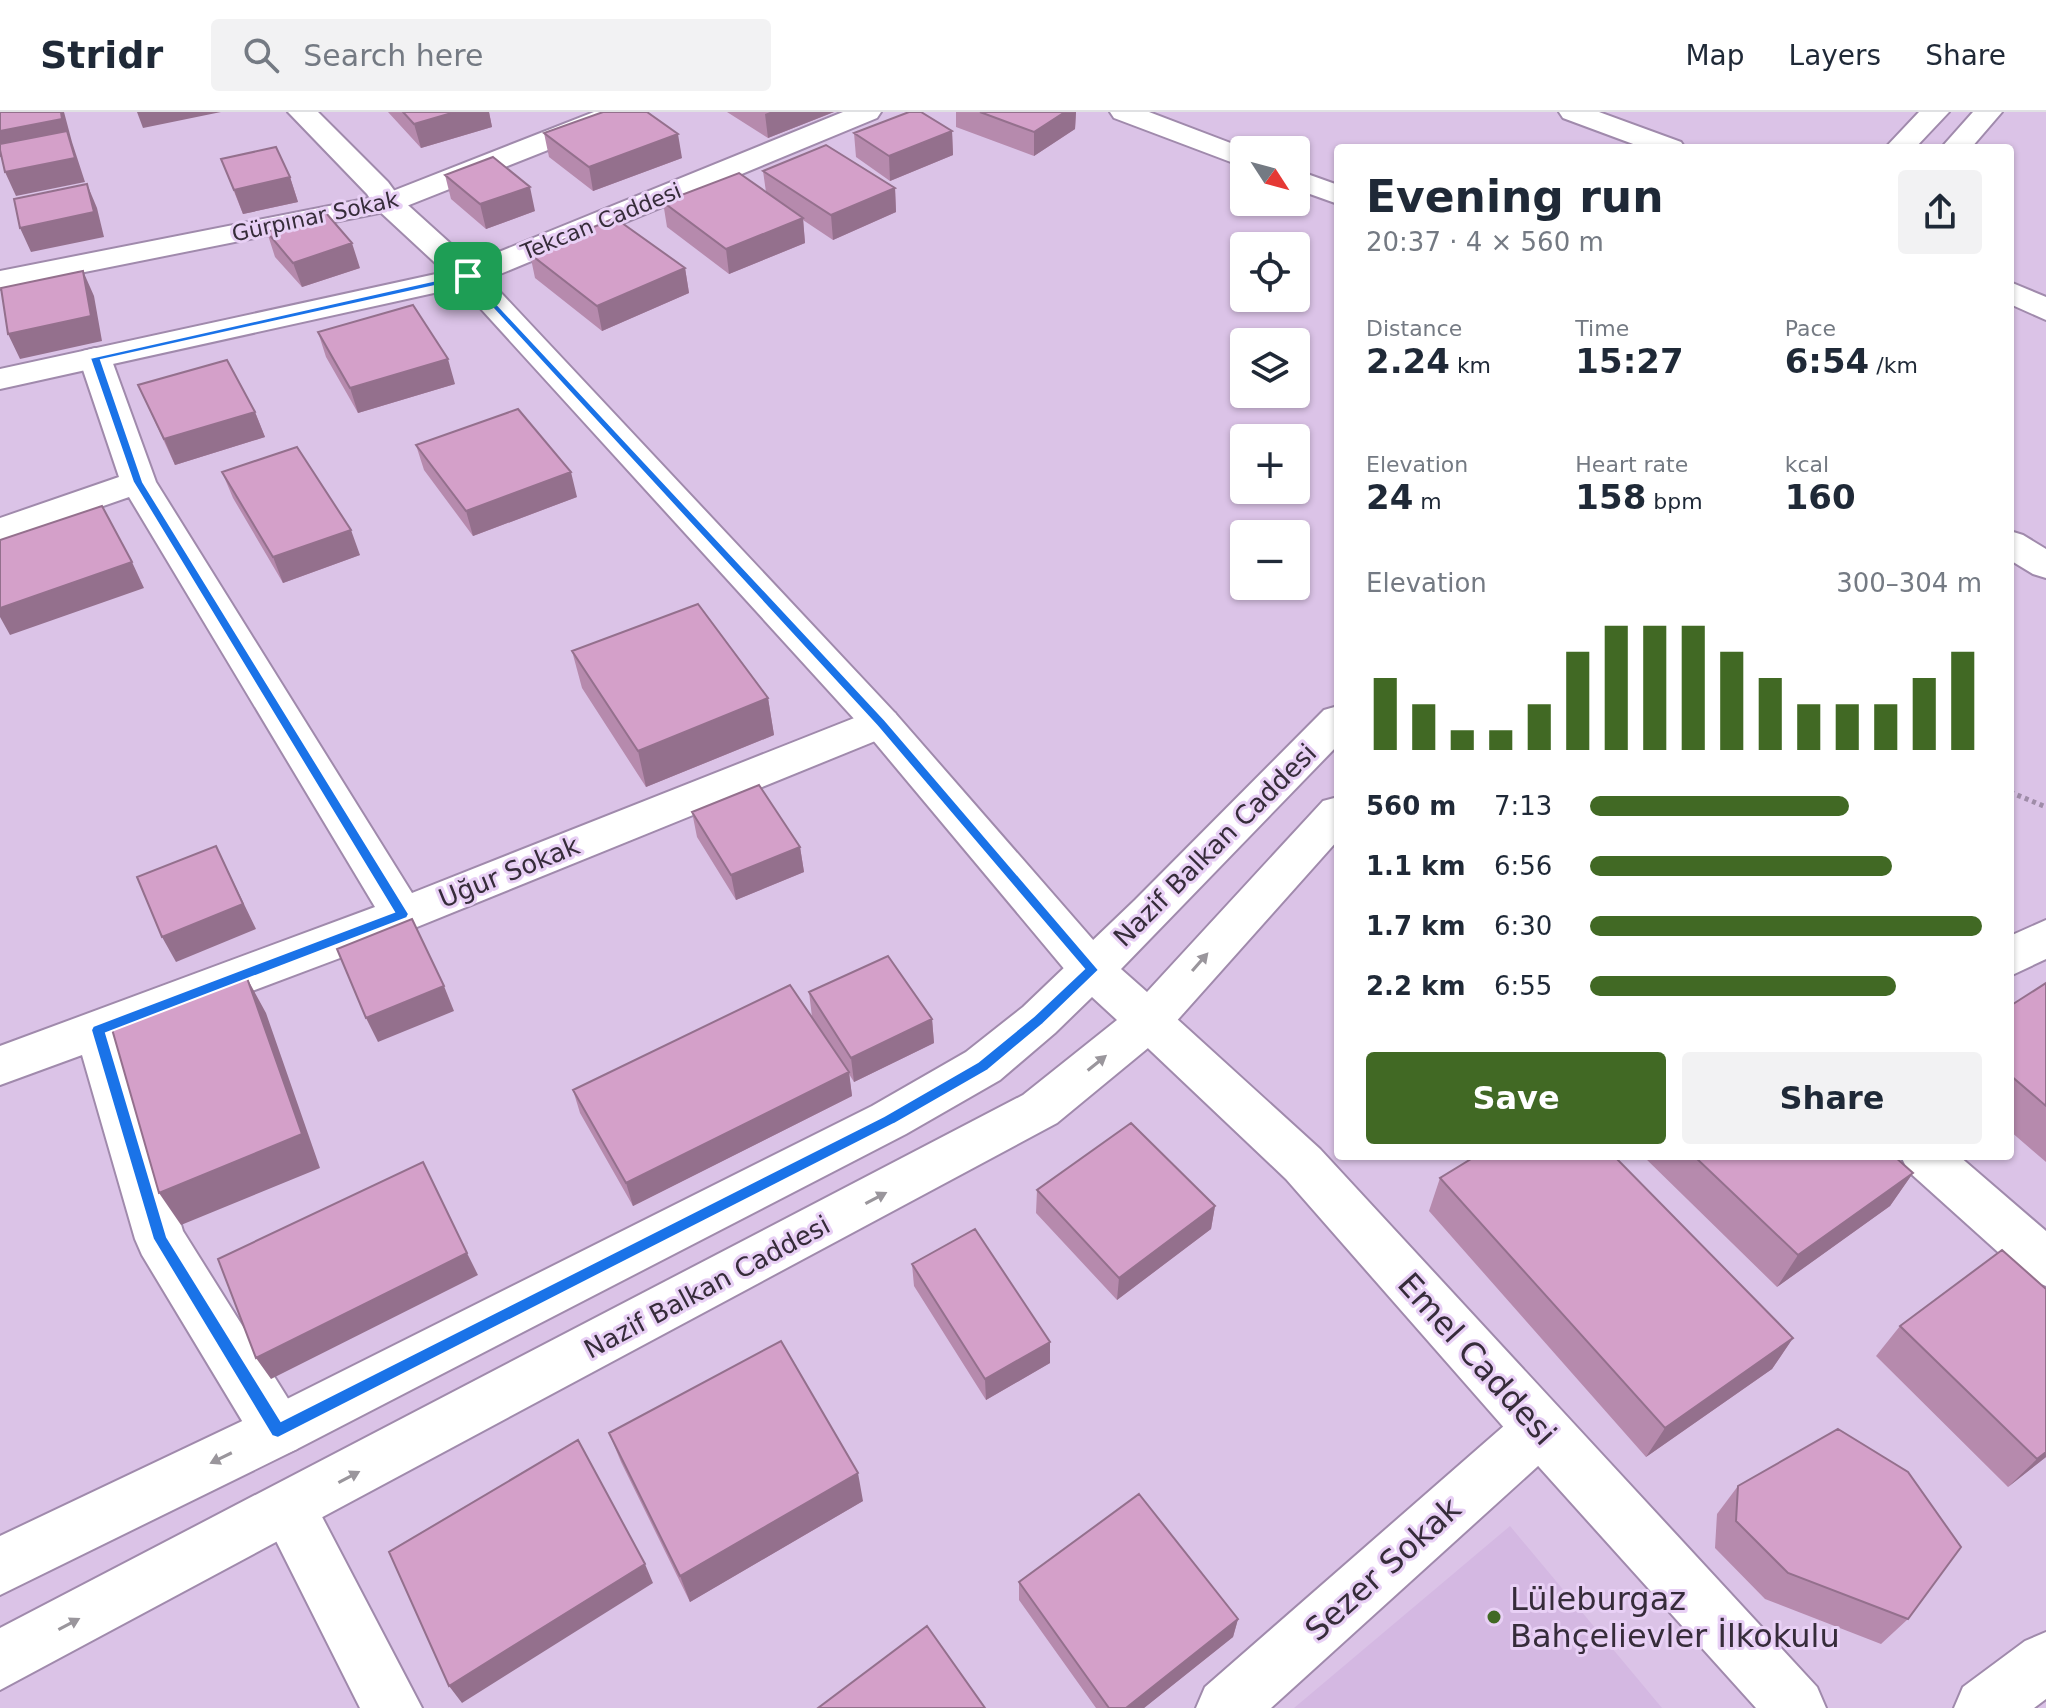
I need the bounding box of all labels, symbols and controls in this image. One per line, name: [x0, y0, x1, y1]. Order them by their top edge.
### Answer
search box: [211, 19, 771, 91]
text: Stridr: [40, 33, 163, 77]
icon: search: [239, 33, 283, 77]
text: Search here: [303, 38, 483, 73]
text: Map: [1685, 39, 1745, 72]
text: Layers: [1789, 39, 1881, 72]
text: Share: [1925, 39, 2006, 72]
north arrow: [1230, 136, 1310, 216]
map controls: [1230, 136, 1310, 600]
button: share: [1898, 170, 1982, 254]
text: Evening run: [1366, 171, 1663, 222]
street label: Tekcan Caddesi: [517, 178, 685, 265]
street label: Gürpınar Sokak: [230, 187, 401, 246]
text: 20:37 · 4 × 560 m: [1366, 227, 1604, 257]
button: locate: [1230, 232, 1310, 312]
pin: [434, 242, 502, 310]
icon: arrive: [446, 254, 490, 298]
text: Distance: [1366, 316, 1462, 341]
text: Time: [1575, 316, 1629, 341]
text: Pace: [1785, 316, 1836, 341]
button: layers: [1230, 328, 1310, 408]
text: 2.24: [1366, 341, 1450, 381]
text: 15:27: [1575, 341, 1684, 381]
text: 6:54: [1785, 341, 1869, 381]
text: km: [1450, 353, 1491, 378]
text: /km: [1869, 353, 1918, 378]
button: +: [1230, 424, 1310, 504]
text: Elevation: [1366, 452, 1468, 477]
text: Heart rate: [1575, 452, 1688, 477]
text: kcal: [1785, 452, 1829, 477]
text: 24: [1366, 477, 1413, 517]
text: 158: [1575, 477, 1646, 517]
text: 160: [1785, 477, 1856, 517]
text: m: [1413, 489, 1442, 514]
text: bpm: [1646, 489, 1703, 514]
button: −: [1230, 520, 1310, 600]
text: Elevation: [1366, 568, 1487, 598]
text: 300–304 m: [1836, 568, 1982, 598]
street label: Nazif Balkan Caddesi: [1108, 738, 1322, 952]
text: 560 m: [1366, 791, 1456, 821]
text: 7:13: [1494, 791, 1552, 821]
street label: Uğur Sokak: [434, 830, 584, 914]
text: 1.1 km: [1366, 851, 1466, 881]
text: 6:56: [1494, 851, 1552, 881]
text: 1.7 km: [1366, 911, 1466, 941]
text: 6:30: [1494, 911, 1552, 941]
one-way arrow: [1191, 952, 1208, 972]
text: 2.2 km: [1366, 971, 1466, 1001]
text: 6:55: [1494, 971, 1552, 1001]
button: Save: [1366, 1052, 1666, 1144]
button: Share: [1682, 1052, 1982, 1144]
one-way arrow: [1087, 1055, 1107, 1072]
one-way arrow: [864, 1192, 887, 1205]
street label: Nazif Balkan Caddesi: [579, 1209, 835, 1365]
street label: Emel Caddesi: [1390, 1265, 1564, 1453]
one-way arrow: [210, 1451, 233, 1465]
one-way arrow: [337, 1470, 360, 1483]
street label: Sezer Sokak: [1298, 1489, 1469, 1649]
place label: Lüleburgaz Bahçelievler İlkokulu: [1510, 1580, 1840, 1655]
marker: Lüleburgaz Bahçelievler İlkokulu: [1485, 1608, 1503, 1626]
one-way arrow: [58, 1618, 80, 1632]

